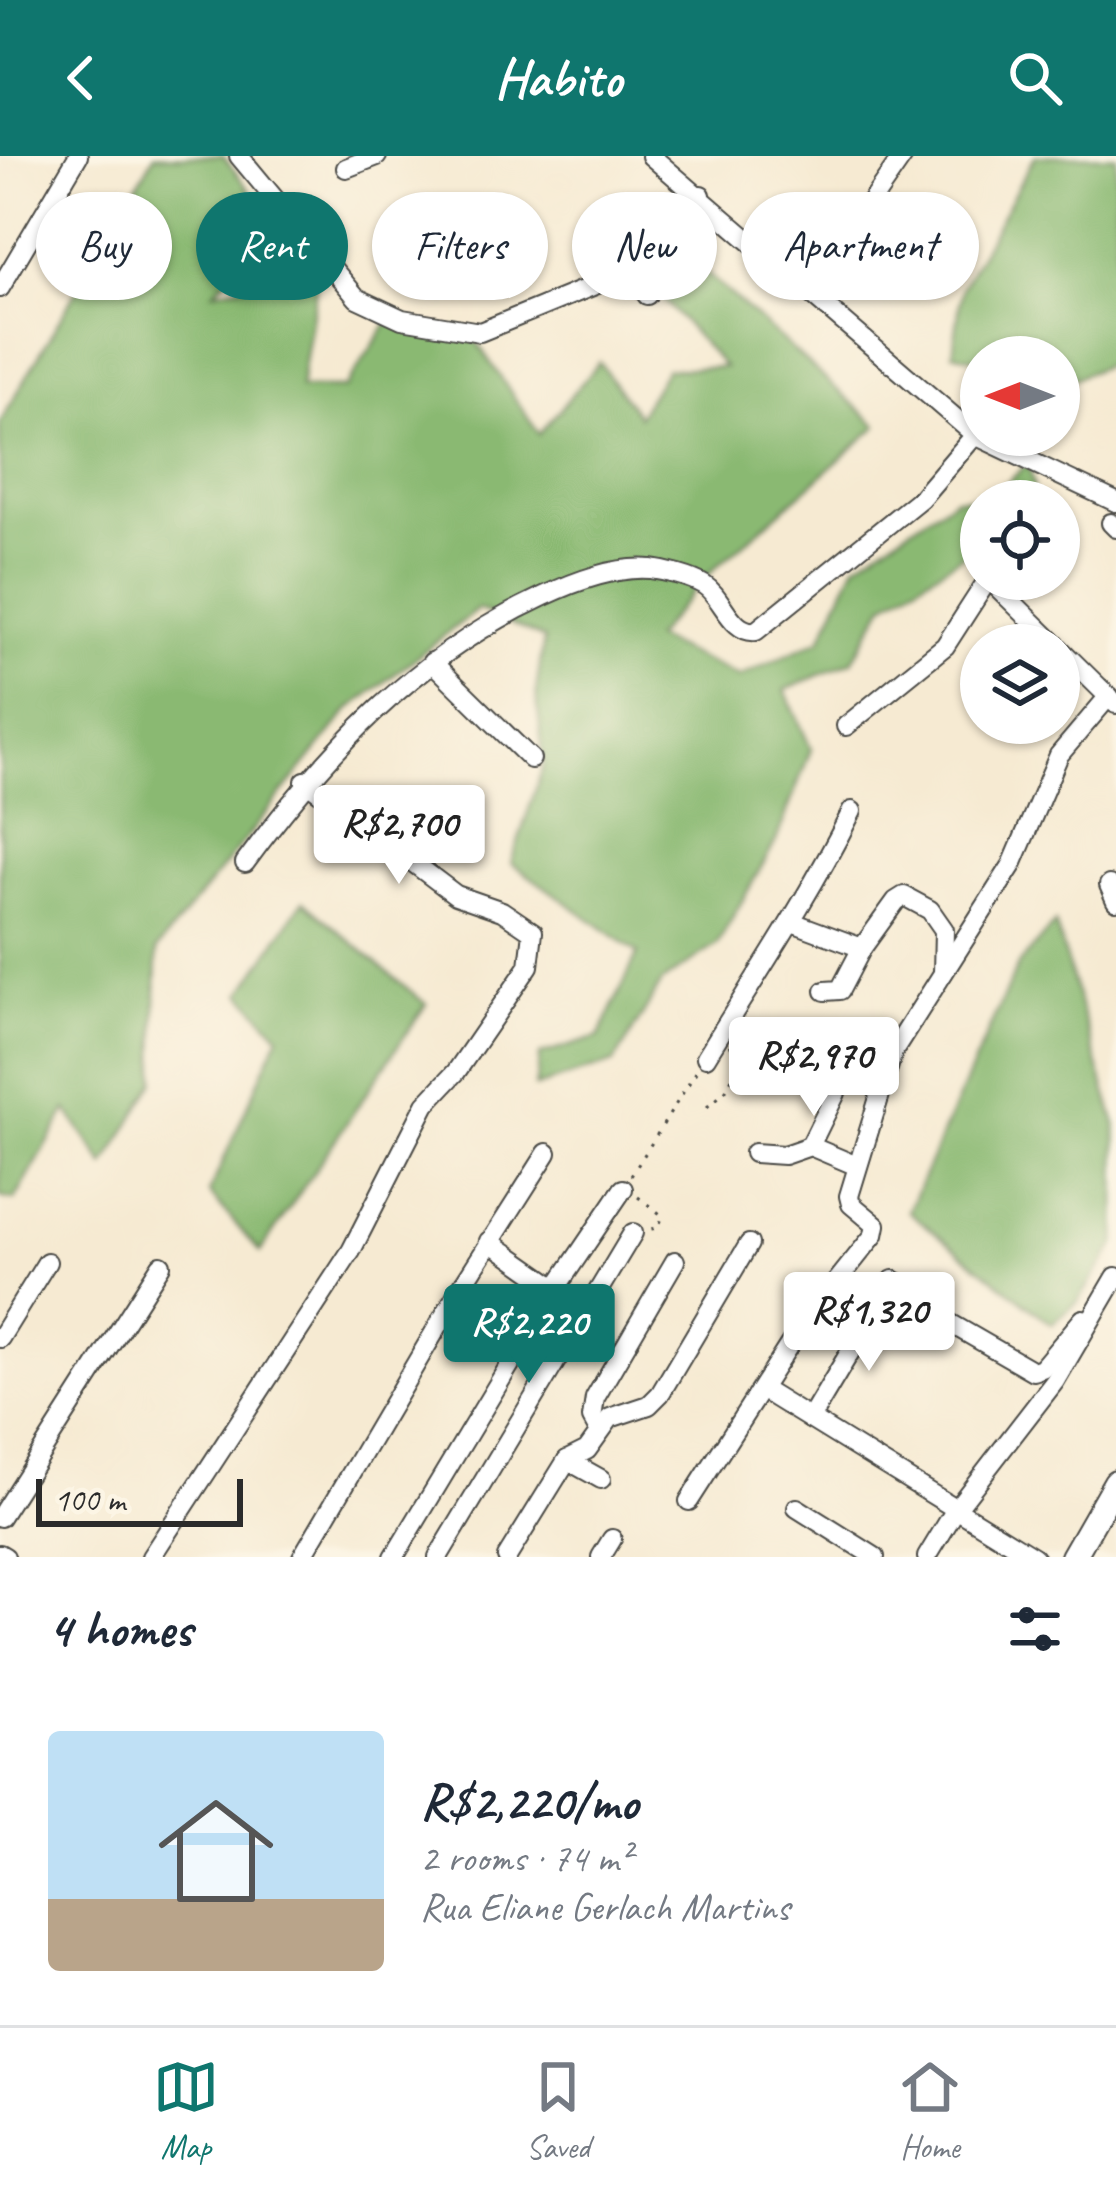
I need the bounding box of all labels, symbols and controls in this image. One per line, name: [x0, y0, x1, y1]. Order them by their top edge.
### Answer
text: Habito: [494, 44, 622, 112]
icon: back: [48, 45, 114, 111]
icon: search: [1002, 45, 1068, 111]
chip: Buy: [36, 192, 172, 300]
chip: Rent: [196, 192, 348, 300]
chip: Filters: [372, 192, 548, 300]
chip: New: [572, 192, 717, 300]
chip: Apartment: [741, 192, 979, 300]
north arrow: [960, 336, 1080, 456]
map controls: [960, 336, 1080, 744]
button: locate: [960, 480, 1080, 600]
button: layers: [960, 624, 1080, 744]
pin: R$2,700: [288, 785, 510, 887]
text: R$2,700: [341, 799, 457, 848]
pin: R$2,970: [703, 1017, 925, 1119]
text: R$2,970: [756, 1031, 872, 1080]
pin: R$1,320: [758, 1272, 980, 1374]
pin: R$2,220: [418, 1284, 640, 1386]
text: R$1,320: [811, 1286, 927, 1335]
text: R$2,220: [471, 1298, 587, 1347]
scale bar: [36, 1473, 243, 1526]
text: 100 m: [54, 1479, 125, 1521]
icon: filters: [1002, 1596, 1068, 1662]
text: 4 homes: [48, 1597, 192, 1661]
text: R$2,220/mo: [420, 1770, 638, 1834]
icon: home: [144, 1779, 288, 1923]
text: 2 rooms · 74 m²: [420, 1834, 631, 1883]
text: Rua Eliane Gerlach Martins: [420, 1883, 790, 1932]
tab: Map: [153, 2054, 219, 2168]
tab: Saved: [525, 2054, 591, 2168]
tab: Home: [897, 2054, 963, 2168]

